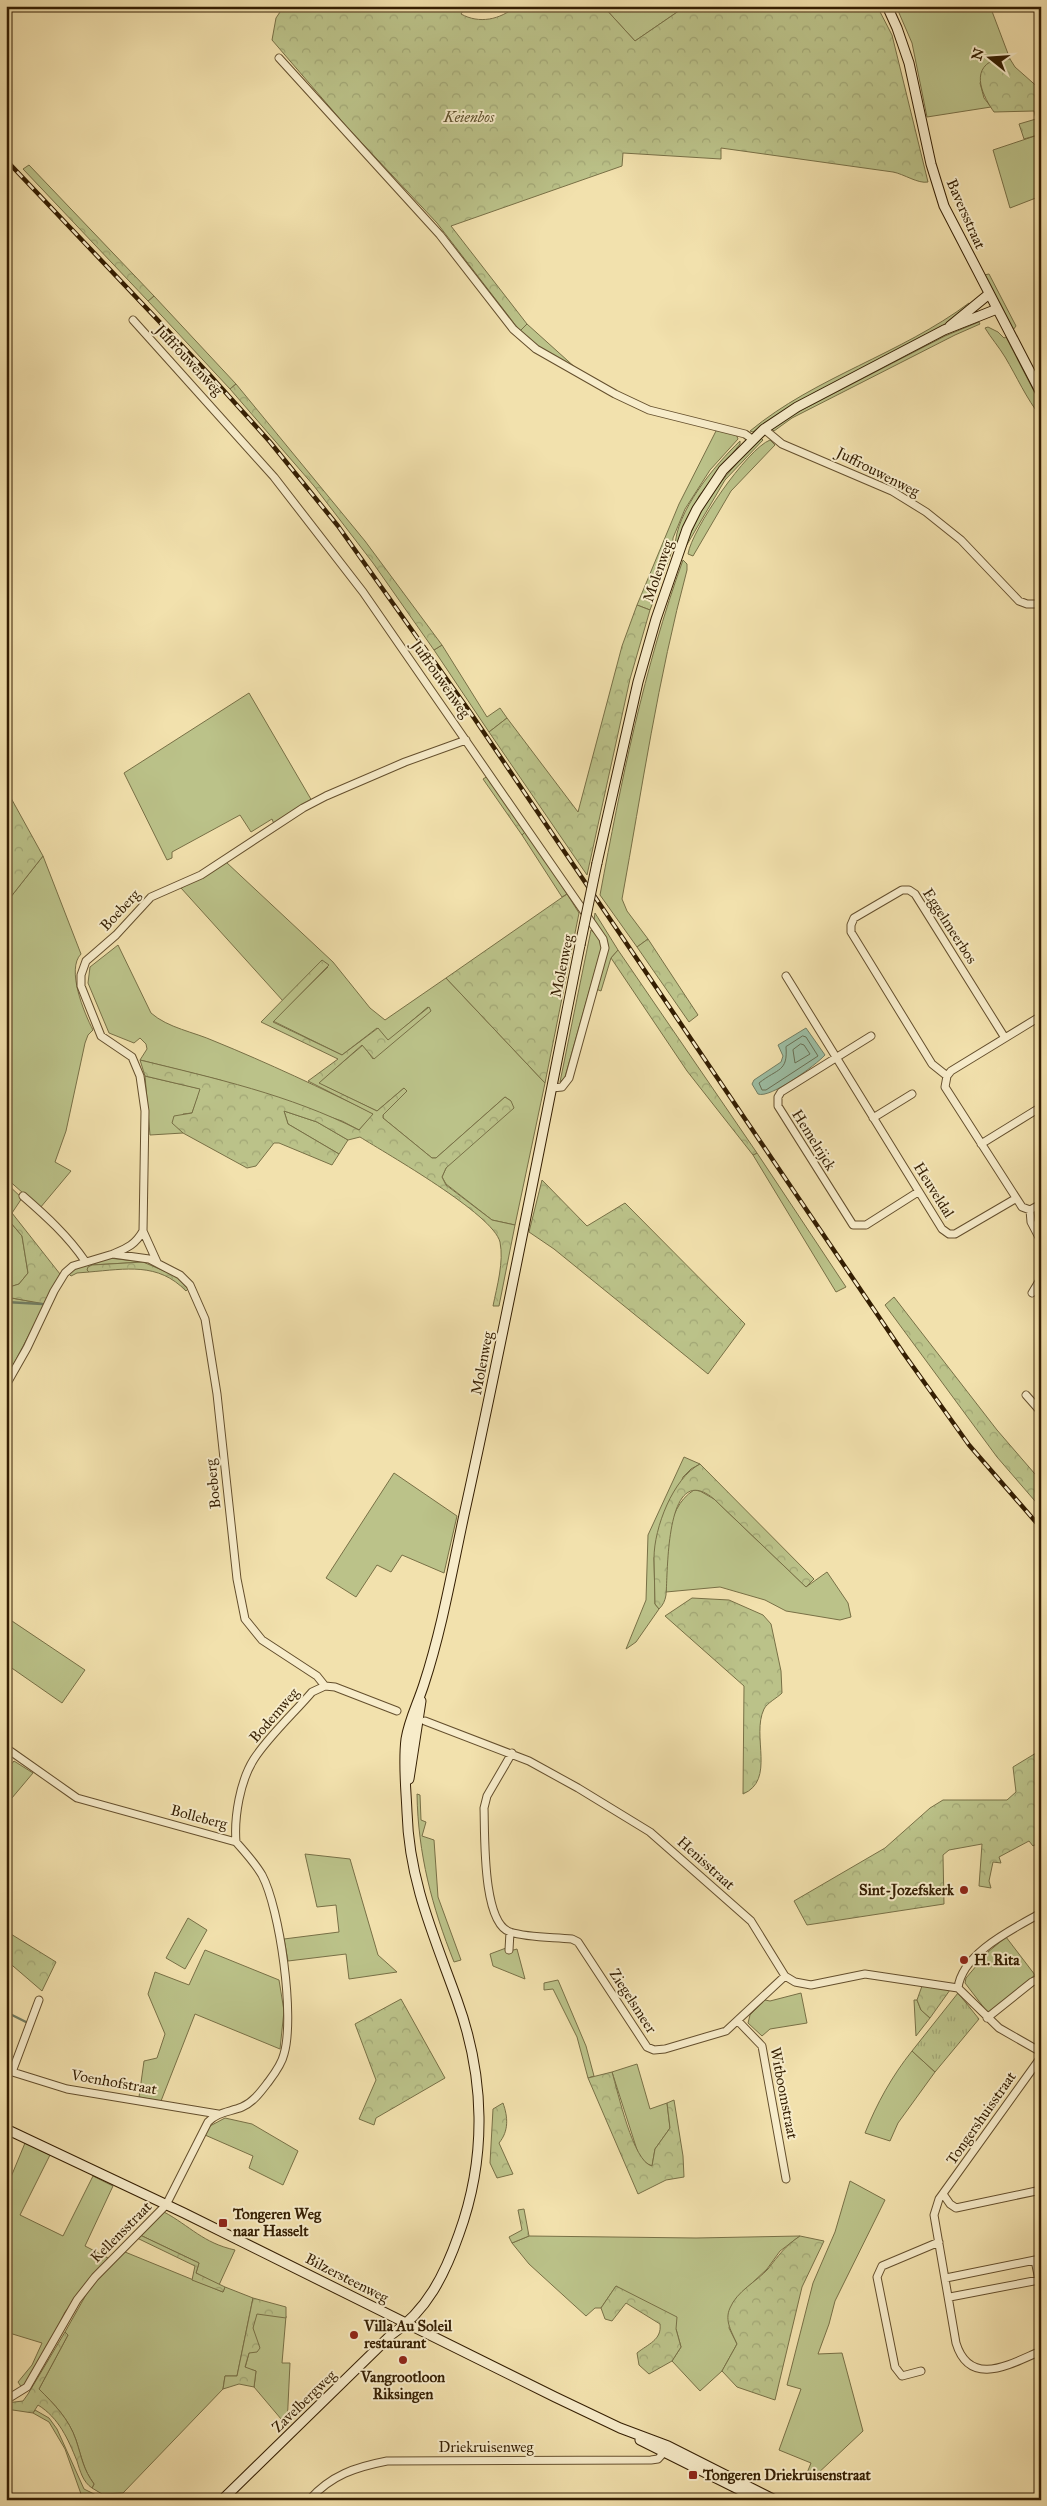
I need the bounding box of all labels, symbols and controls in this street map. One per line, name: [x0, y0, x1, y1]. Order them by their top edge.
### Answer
north arrow: [964, 32, 1014, 82]
text: N: [968, 46, 988, 63]
park label: Keienbos: [443, 108, 495, 126]
street label: Baversstraat: [943, 176, 990, 252]
street label: Juffrouwenweg: [149, 319, 227, 401]
street label: Juffrouwenweg: [831, 442, 923, 502]
street label: Molenweg: [639, 537, 677, 604]
street label: Juffrouwenweg: [406, 635, 475, 723]
street label: Boeberg: [96, 885, 144, 934]
street label: Eggelmeerbos: [919, 885, 981, 967]
street label: Molenweg: [547, 932, 578, 999]
street label: Hemelrijck: [788, 1106, 840, 1174]
street label: Heuveldal: [910, 1159, 959, 1222]
street label: Molenweg: [467, 1329, 497, 1396]
street label: Boeberg: [201, 1457, 225, 1510]
street label: Bodemweg: [245, 1683, 303, 1746]
street label: Bolleberg: [169, 1801, 230, 1833]
street label: Henisstraat: [674, 1833, 739, 1894]
place label: Sint-Jozefskerk: [859, 1881, 955, 1900]
marker: Sint-Jozefskerk: [958, 1884, 970, 1896]
place label: H. Rita: [974, 1951, 1020, 1969]
marker: H. Rita: [958, 1954, 970, 1966]
street label: Ziegelsmeer: [606, 1965, 661, 2037]
street label: Witboomstraat: [766, 2046, 802, 2141]
street label: Voenhofstraat: [69, 2065, 159, 2099]
street label: Tongershuisstraat: [942, 2067, 1020, 2168]
street label: Kellensstraat: [87, 2197, 156, 2266]
place label: Tongeren Weg naar Hasselt: [232, 2205, 322, 2240]
marker: Tongeren Weg naar Hasselt: [217, 2217, 229, 2229]
street label: Bilzersteenweg: [302, 2249, 393, 2307]
place label: Villa Au Soleil restaurant: [363, 2317, 453, 2352]
marker: Villa Au Soleil restaurant: [348, 2329, 360, 2341]
marker: Vangrootloon Riksingen: [397, 2354, 409, 2366]
street label: Zavelbergweg: [268, 2365, 341, 2436]
place label: Vangrootloon Riksingen: [360, 2368, 446, 2404]
street label: Driekruisenweg: [438, 2438, 535, 2456]
place label: Tongeren Driekruisenstraat: [702, 2466, 872, 2485]
marker: Tongeren Driekruisenstraat: [687, 2469, 699, 2481]

